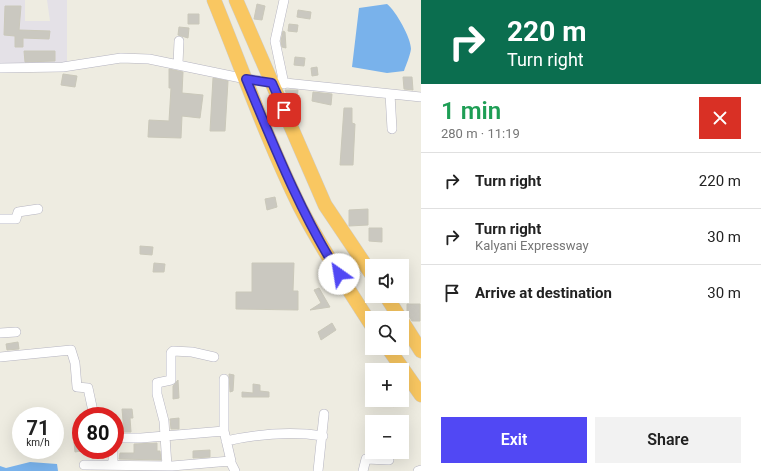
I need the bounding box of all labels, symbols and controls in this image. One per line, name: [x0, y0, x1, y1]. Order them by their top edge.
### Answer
text: 220 m: [507, 15, 586, 48]
icon: right: [441, 16, 493, 68]
text: Turn right: [507, 49, 584, 70]
pin: [267, 93, 301, 127]
text: 1 min: [441, 97, 501, 125]
button: close: [699, 97, 741, 139]
icon: arrive: [273, 99, 295, 121]
text: 280 m · 11:19: [441, 126, 520, 141]
icon: right: [441, 170, 463, 192]
text: Turn right: [475, 172, 541, 190]
text: 220 m: [699, 172, 741, 190]
text: Turn right: [475, 220, 541, 238]
icon: right: [441, 226, 463, 248]
text: 30 m: [707, 228, 741, 246]
text: Kalyani Expressway: [475, 238, 589, 253]
position arrow: [318, 253, 360, 295]
map controls: [365, 259, 409, 459]
button: sound: [365, 259, 409, 303]
icon: arrive: [441, 282, 463, 304]
text: Arrive at destination: [475, 284, 612, 302]
text: 30 m: [707, 284, 741, 302]
button: search: [365, 311, 409, 355]
button: +: [365, 363, 409, 407]
speed limit sign: 80: [72, 407, 124, 459]
button: −: [365, 415, 409, 459]
text: 71: [27, 416, 49, 440]
button: Exit: [441, 417, 587, 463]
button: Share: [595, 417, 741, 463]
text: km/h: [26, 437, 50, 448]

